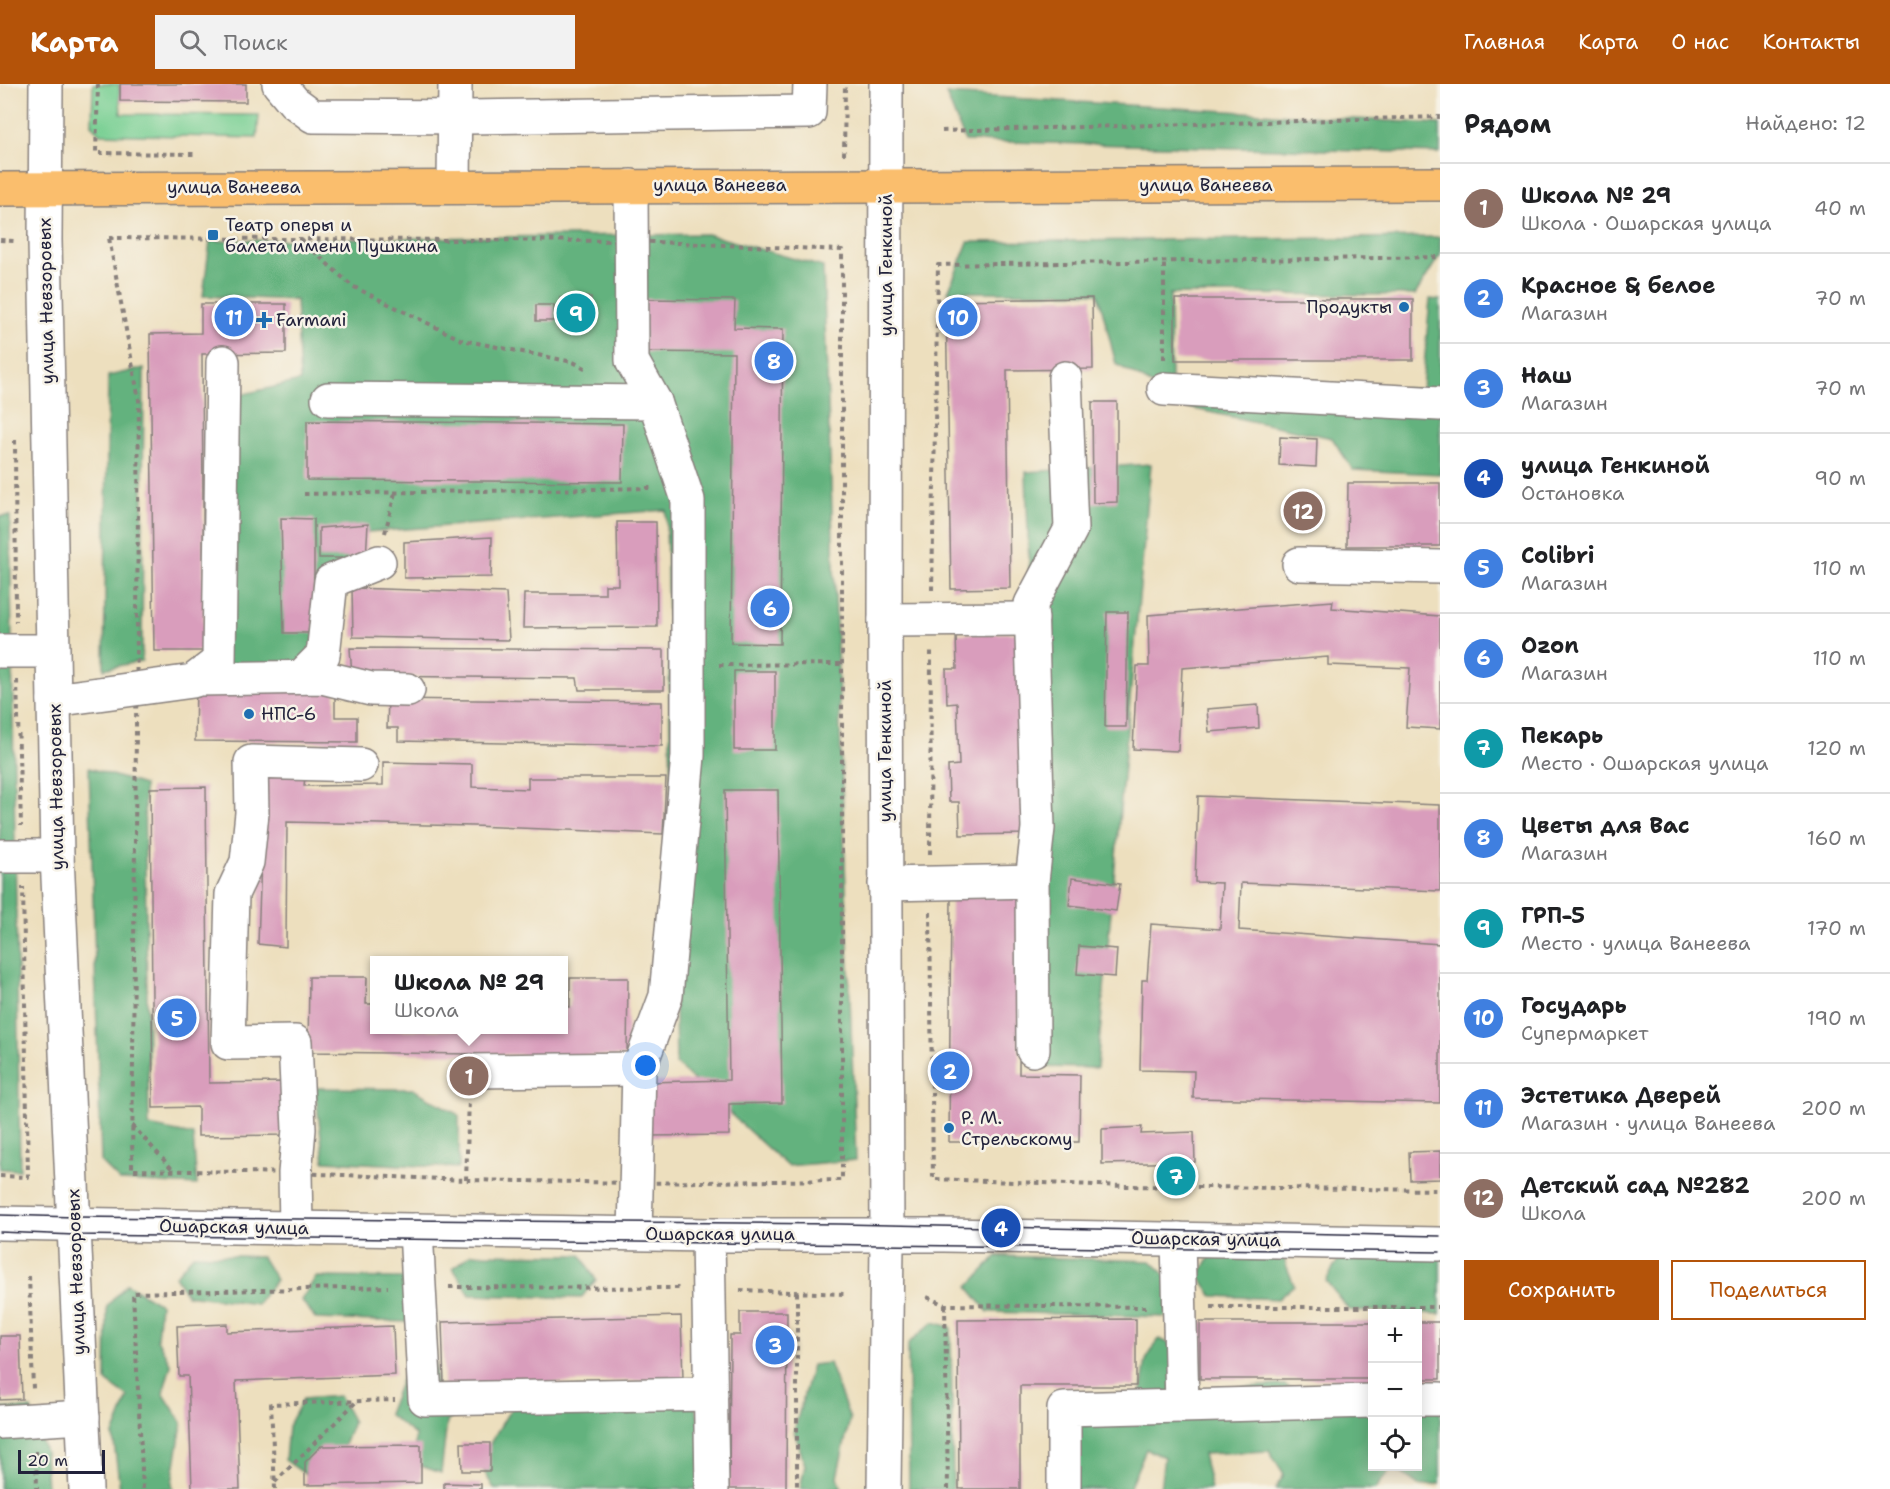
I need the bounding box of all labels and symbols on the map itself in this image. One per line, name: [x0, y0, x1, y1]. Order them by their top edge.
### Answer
street label: улица Ванеева: [653, 173, 787, 197]
street label: улица Ванеева: [1139, 173, 1273, 197]
street label: улица Ванеева: [167, 175, 301, 199]
street label: улица Генкиной: [874, 194, 898, 336]
place label: Театр оперы и балета имени Пушкина: [225, 213, 438, 258]
street label: улица Невзоровых: [33, 217, 59, 385]
marker: Театр оперы и балета имени Пушкина: [206, 228, 220, 242]
pin: 9: [556, 290, 596, 336]
pin: 11: [214, 294, 254, 340]
pin: 10: [938, 294, 978, 340]
place label: Продукты: [1306, 295, 1392, 319]
marker: Продукты: [1397, 300, 1411, 314]
place label: Farmani: [276, 308, 347, 332]
marker: Farmani: [257, 313, 271, 327]
pin: 8: [754, 338, 794, 384]
pin: 12: [1284, 488, 1322, 534]
pin: 6: [750, 586, 790, 630]
street label: улица Генкиной: [873, 680, 897, 822]
place label: НПС-6: [261, 702, 316, 726]
street label: улица Невзоровых: [43, 703, 69, 871]
marker: НПС-6: [242, 707, 256, 721]
pin: 5: [158, 996, 196, 1040]
pin: 2: [930, 1048, 970, 1094]
your location: [631, 1051, 660, 1080]
pin: 1: [450, 1054, 488, 1098]
place label: Р. М. Стрельскому: [961, 1106, 1073, 1151]
marker: Р. М. Стрельскому: [942, 1121, 956, 1135]
pin: 7: [1156, 1154, 1196, 1198]
street label: улица Невзоровых: [61, 1188, 91, 1356]
pin: 4: [982, 1206, 1020, 1250]
street label: Ошарская улица: [159, 1214, 309, 1240]
street label: Ошарская улица: [645, 1222, 795, 1246]
street label: Ошарская улица: [1131, 1226, 1281, 1252]
pin: 3: [756, 1322, 794, 1368]
scale bar: [18, 1447, 105, 1474]

